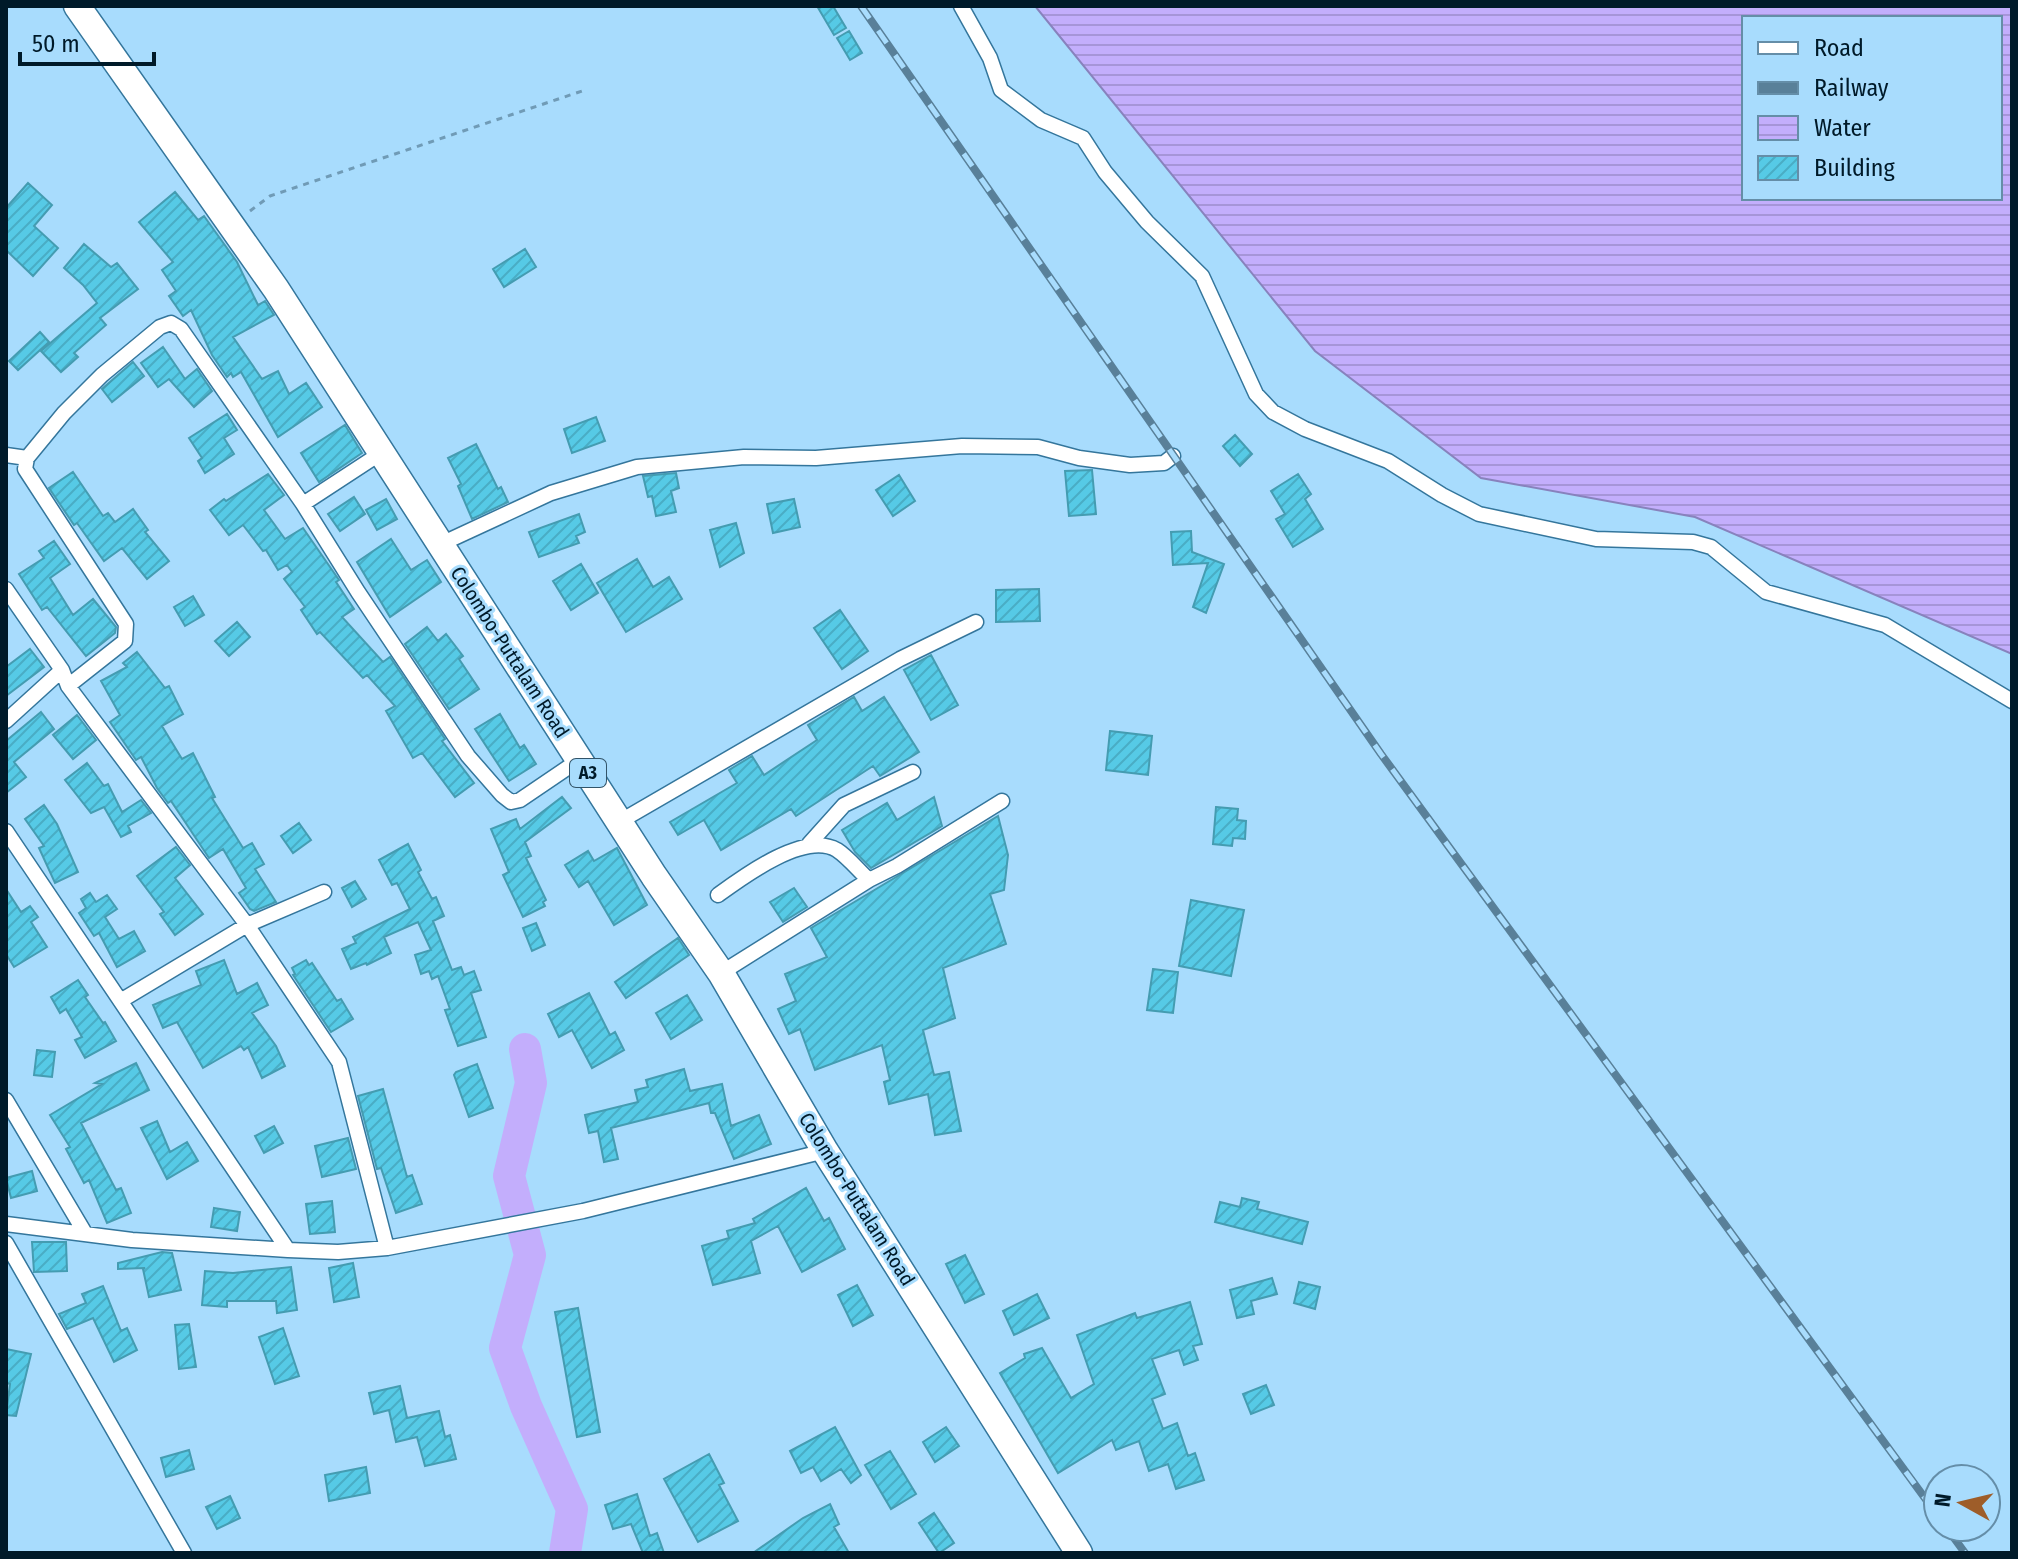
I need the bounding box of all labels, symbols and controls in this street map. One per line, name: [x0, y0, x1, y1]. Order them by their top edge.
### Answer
scale bar: [20, 16, 154, 66]
legend: [1742, 16, 2002, 200]
text: 50 m: [32, 30, 80, 58]
text: Road: [1814, 34, 1864, 62]
text: Railway: [1814, 74, 1889, 102]
text: Water: [1814, 114, 1871, 142]
text: Building: [1814, 154, 1896, 182]
street label: Colombo-Puttalam Road: [446, 562, 574, 742]
road number: A3: [570, 759, 606, 787]
street label: Colombo-Puttalam Road: [794, 1108, 920, 1290]
north arrow: [1922, 1463, 2002, 1543]
text: N: [1928, 1492, 1957, 1509]

